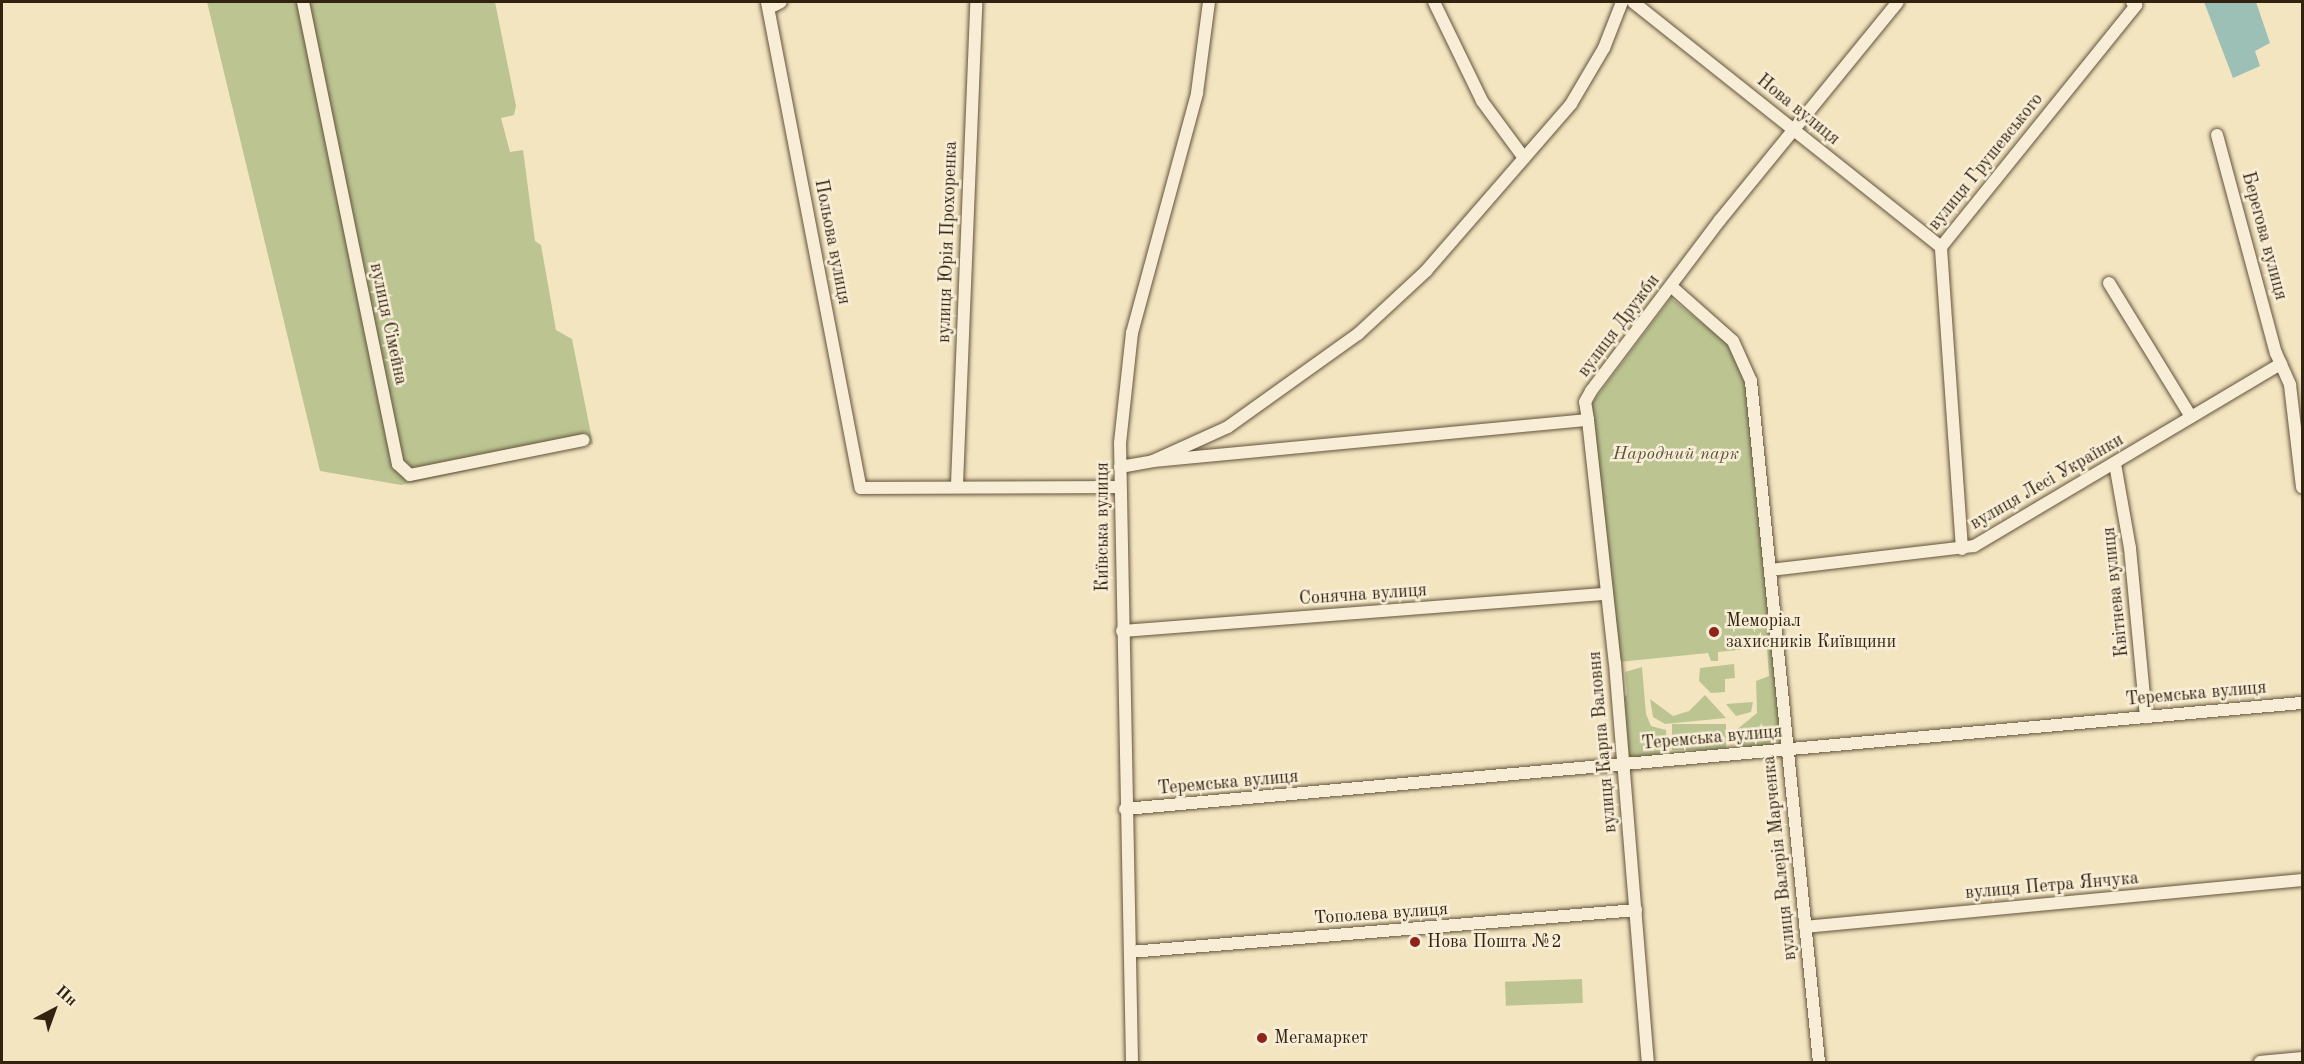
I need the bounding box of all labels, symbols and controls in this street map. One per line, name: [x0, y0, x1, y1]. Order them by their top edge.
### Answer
street label: Нова вулиця: [1752, 70, 1844, 150]
street label: вулиця Грушевського: [1924, 89, 2048, 235]
street label: вулиця Юрія Прохоренка: [934, 141, 962, 343]
street label: Берегова вулиця: [2236, 169, 2292, 303]
street label: Польова вулиця: [809, 177, 855, 307]
street label: вулиця Сімейна: [365, 261, 411, 387]
street label: вулиця Дружби: [1573, 270, 1665, 382]
street label: вулиця Лесі Українки: [1966, 429, 2128, 535]
park label: Народний парк: [1613, 443, 1739, 465]
street label: Київська вулиця: [1092, 462, 1114, 592]
street label: Квітнева вулиця: [2098, 526, 2134, 658]
street label: Сонячна вулиця: [1298, 580, 1428, 610]
place label: Меморіал захисників Київщини: [1726, 611, 1896, 654]
marker: Меморіал захисників Київщини: [1707, 625, 1721, 639]
street label: вулиця Карпа Валовня: [1584, 650, 1622, 834]
street label: Теремська вулиця: [2125, 677, 2267, 711]
street label: Теремська вулиця: [1641, 721, 1783, 755]
street label: вулиця Валерія Марченка: [1759, 755, 1801, 961]
street label: Теремська вулиця: [1157, 766, 1299, 800]
street label: вулиця Петра Янчука: [1964, 868, 2140, 904]
street label: Тополева вулиця: [1313, 899, 1449, 929]
place label: Нова Пошта №2: [1427, 931, 1562, 953]
marker: Нова Пошта №2: [1408, 935, 1422, 949]
north arrow: [24, 980, 84, 1040]
text: Пн: [52, 983, 79, 1010]
place label: Мегамаркет: [1274, 1027, 1368, 1049]
marker: Мегамаркет: [1255, 1031, 1269, 1045]

